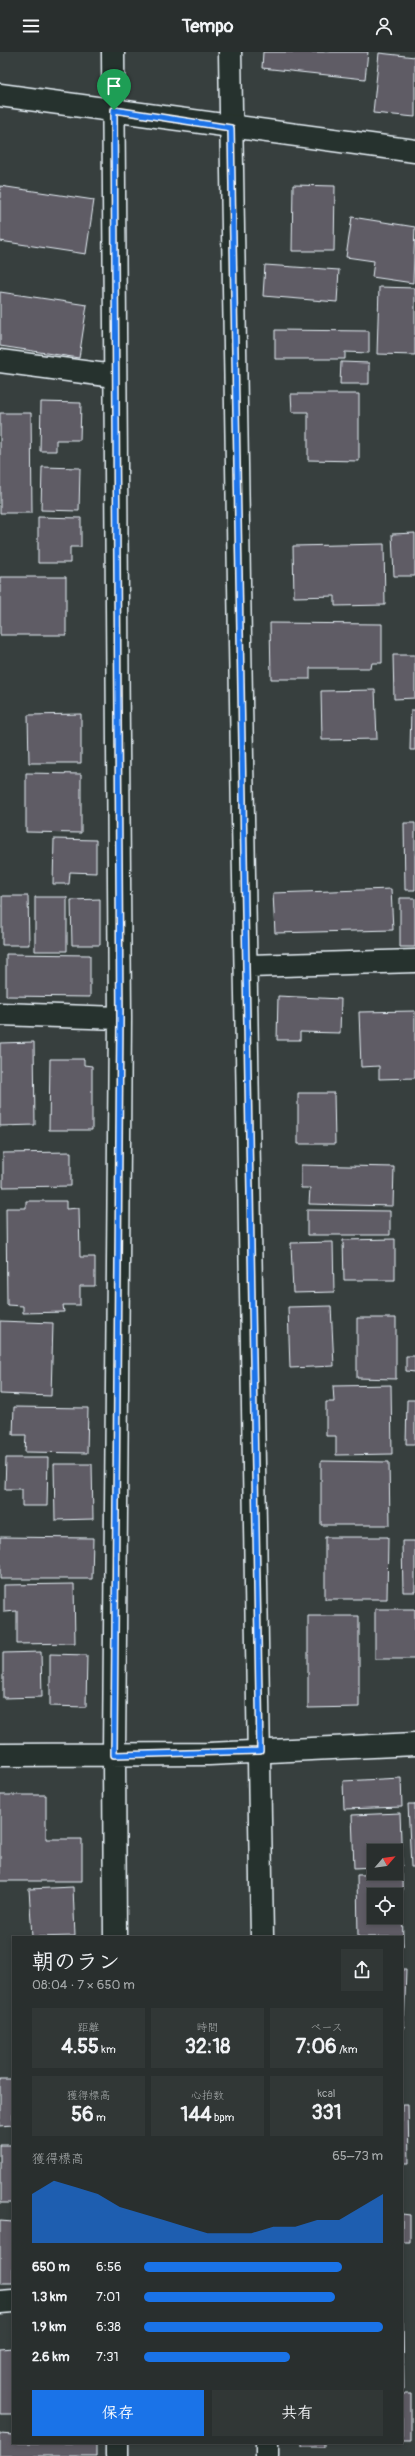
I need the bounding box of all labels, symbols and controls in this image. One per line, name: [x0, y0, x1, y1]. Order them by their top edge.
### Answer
icon: menu: [20, 15, 42, 37]
text: Tempo: [182, 15, 233, 38]
icon: person: [373, 15, 395, 37]
pin: [97, 69, 131, 110]
icon: arrive: [103, 75, 125, 97]
north arrow: [367, 1844, 403, 1880]
map controls: [367, 1844, 403, 1924]
button: locate: [367, 1888, 403, 1924]
text: 朝のラン: [32, 1948, 120, 1976]
button: share: [341, 1949, 383, 1991]
text: 08:04 · 7 × 650 m: [32, 1977, 135, 1993]
text: 距離: [78, 2021, 100, 2034]
text: 時間: [197, 2021, 219, 2034]
text: ペース: [310, 2021, 343, 2034]
text: 4.55: [61, 2034, 99, 2059]
text: 32:18: [185, 2034, 230, 2059]
text: 7:06: [296, 2034, 337, 2059]
text: km: [99, 2043, 116, 2056]
text: /km: [337, 2043, 357, 2056]
text: kcal: [318, 2087, 335, 2100]
text: 獲得標高: [67, 2089, 111, 2102]
text: 心拍数: [191, 2089, 224, 2102]
text: 331: [311, 2100, 342, 2125]
text: 56: [71, 2102, 94, 2127]
text: 144: [181, 2102, 212, 2127]
text: m: [94, 2111, 106, 2124]
text: bpm: [212, 2111, 234, 2124]
text: 65–73 m: [332, 2148, 383, 2164]
text: 獲得標高: [32, 2151, 84, 2167]
text: 650 m: [32, 2259, 70, 2275]
text: 6:56: [96, 2259, 122, 2275]
text: 1.3 km: [32, 2289, 67, 2305]
text: 7:01: [96, 2289, 120, 2305]
text: 1.9 km: [32, 2319, 66, 2335]
text: 6:38: [96, 2319, 121, 2335]
text: 2.6 km: [32, 2349, 69, 2365]
text: 7:31: [96, 2349, 119, 2365]
button: 保存: [32, 2390, 204, 2436]
button: 共有: [212, 2390, 383, 2436]

